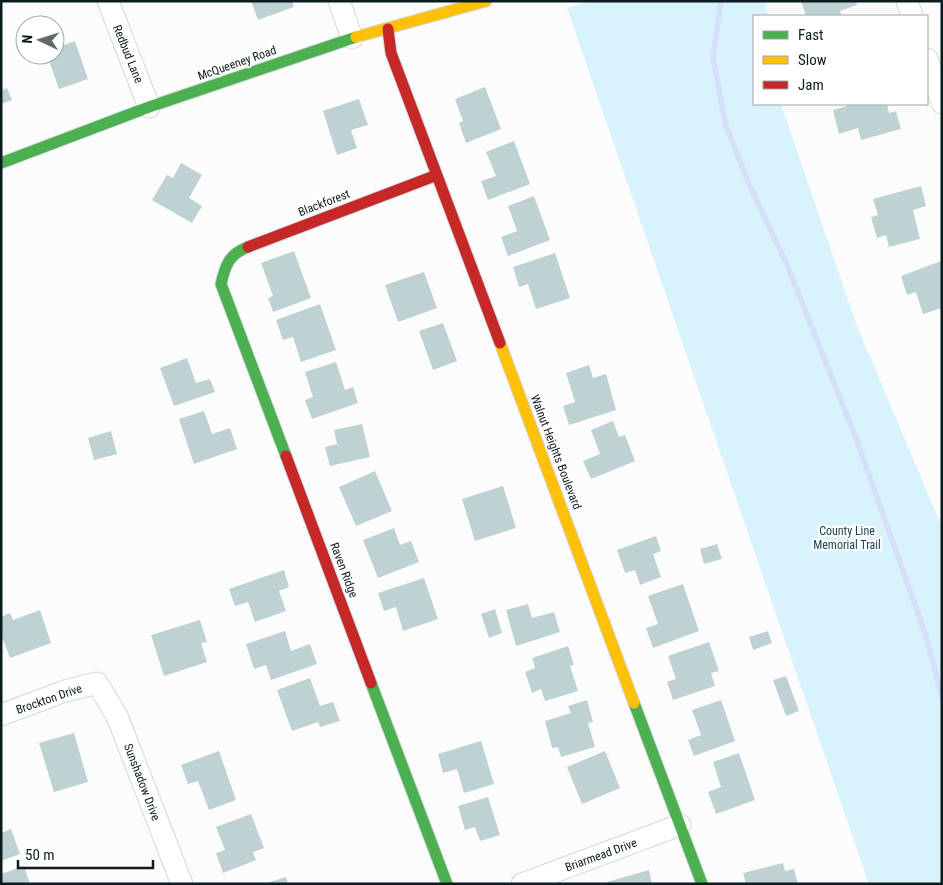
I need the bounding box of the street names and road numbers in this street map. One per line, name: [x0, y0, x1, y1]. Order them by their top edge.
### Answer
street label: Redbud Lane: [110, 23, 146, 85]
street label: McQueeney Road: [196, 43, 278, 83]
street label: Blackforest: [296, 187, 352, 219]
street label: Walnut Heights Boulevard: [528, 393, 584, 511]
street label: Raven Ridge: [327, 540, 361, 600]
street label: Brockton Drive: [14, 681, 84, 717]
street label: Sunshadow Drive: [121, 742, 163, 823]
street label: Briarmead Drive: [563, 835, 639, 874]

